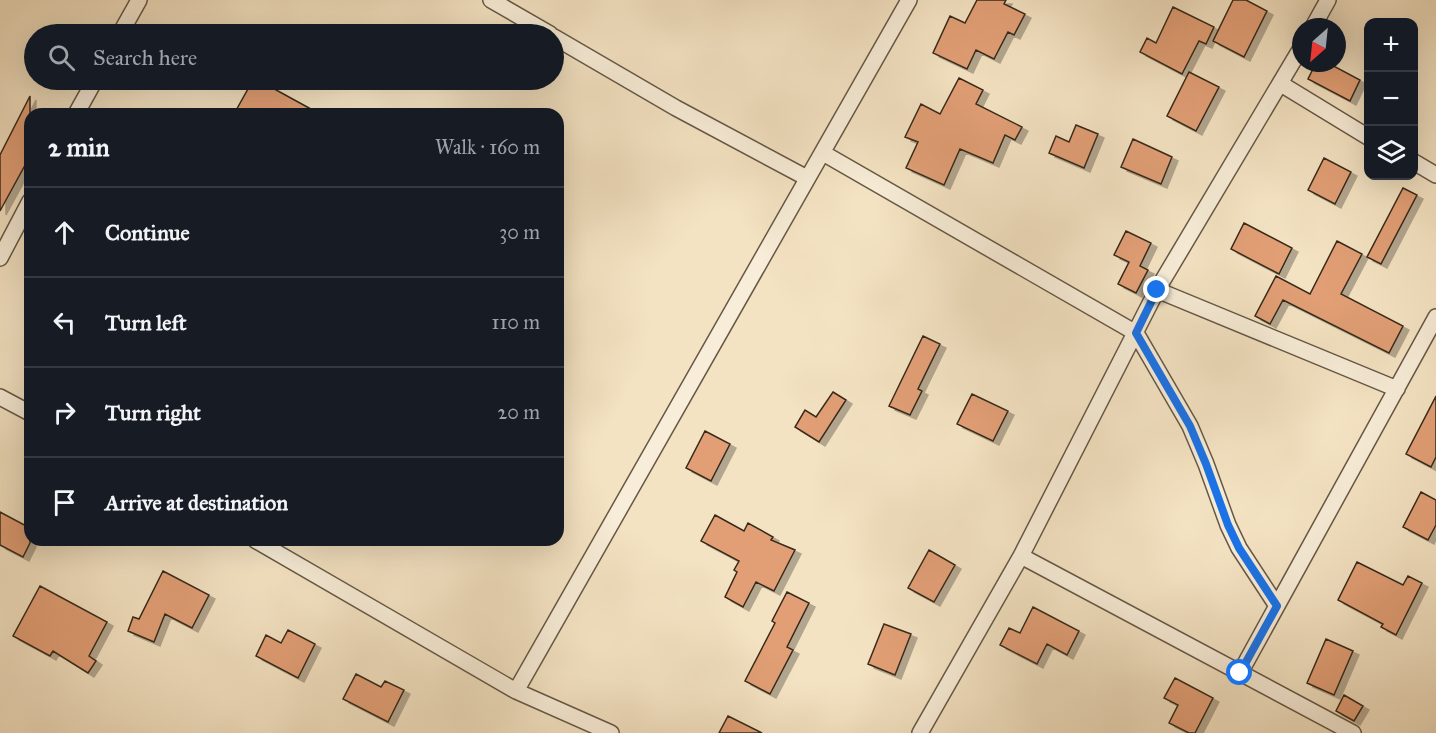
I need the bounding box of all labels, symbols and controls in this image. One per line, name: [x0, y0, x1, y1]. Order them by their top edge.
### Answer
north arrow: [1292, 18, 1346, 72]
map controls: [1364, 18, 1418, 180]
button: +: [1364, 18, 1418, 72]
search box: [24, 24, 564, 90]
icon: search: [45, 41, 78, 74]
text: Search here: [93, 44, 197, 71]
button: −: [1364, 72, 1418, 126]
button: layers: [1364, 126, 1418, 180]
text: 2 min: [48, 131, 109, 163]
text: Walk · 160 m: [435, 135, 540, 159]
icon: ahead: [48, 216, 81, 249]
text: Continue: [105, 219, 190, 246]
text: 30 m: [499, 220, 540, 244]
route end: [1143, 276, 1169, 302]
icon: left: [48, 306, 81, 339]
text: Turn left: [105, 309, 187, 336]
text: 110 m: [492, 310, 540, 334]
icon: right: [48, 396, 81, 429]
text: Turn right: [105, 399, 201, 426]
text: 20 m: [497, 400, 540, 424]
icon: arrive: [48, 486, 81, 519]
text: Arrive at destination: [105, 489, 288, 516]
route start: [1226, 659, 1252, 685]

